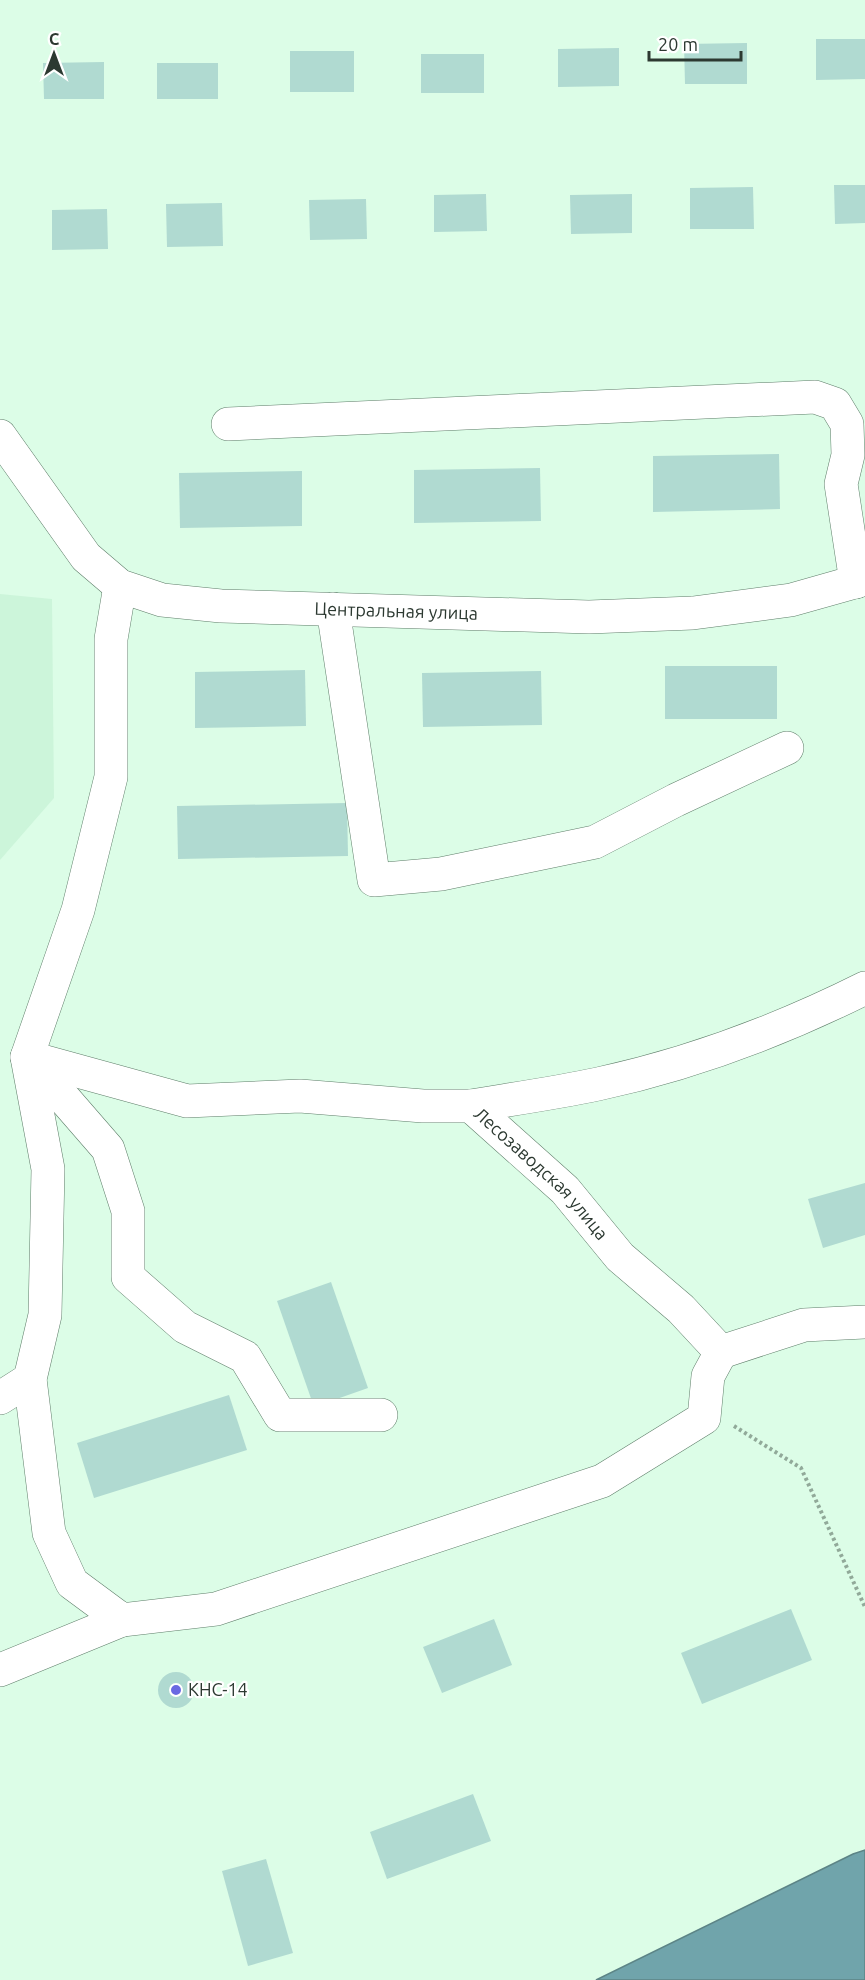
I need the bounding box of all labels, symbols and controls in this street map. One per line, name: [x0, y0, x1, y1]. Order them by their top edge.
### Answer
north arrow: [24, 24, 84, 84]
scale bar: [649, 24, 740, 62]
text: С: [49, 30, 59, 48]
text: 20 m: [658, 34, 698, 54]
street label: Центральная улица: [314, 598, 478, 623]
street label: Лесозаводская улица: [471, 1103, 613, 1243]
place label: КНС-14: [188, 1679, 248, 1699]
marker: КНС-14: [169, 1683, 183, 1697]

